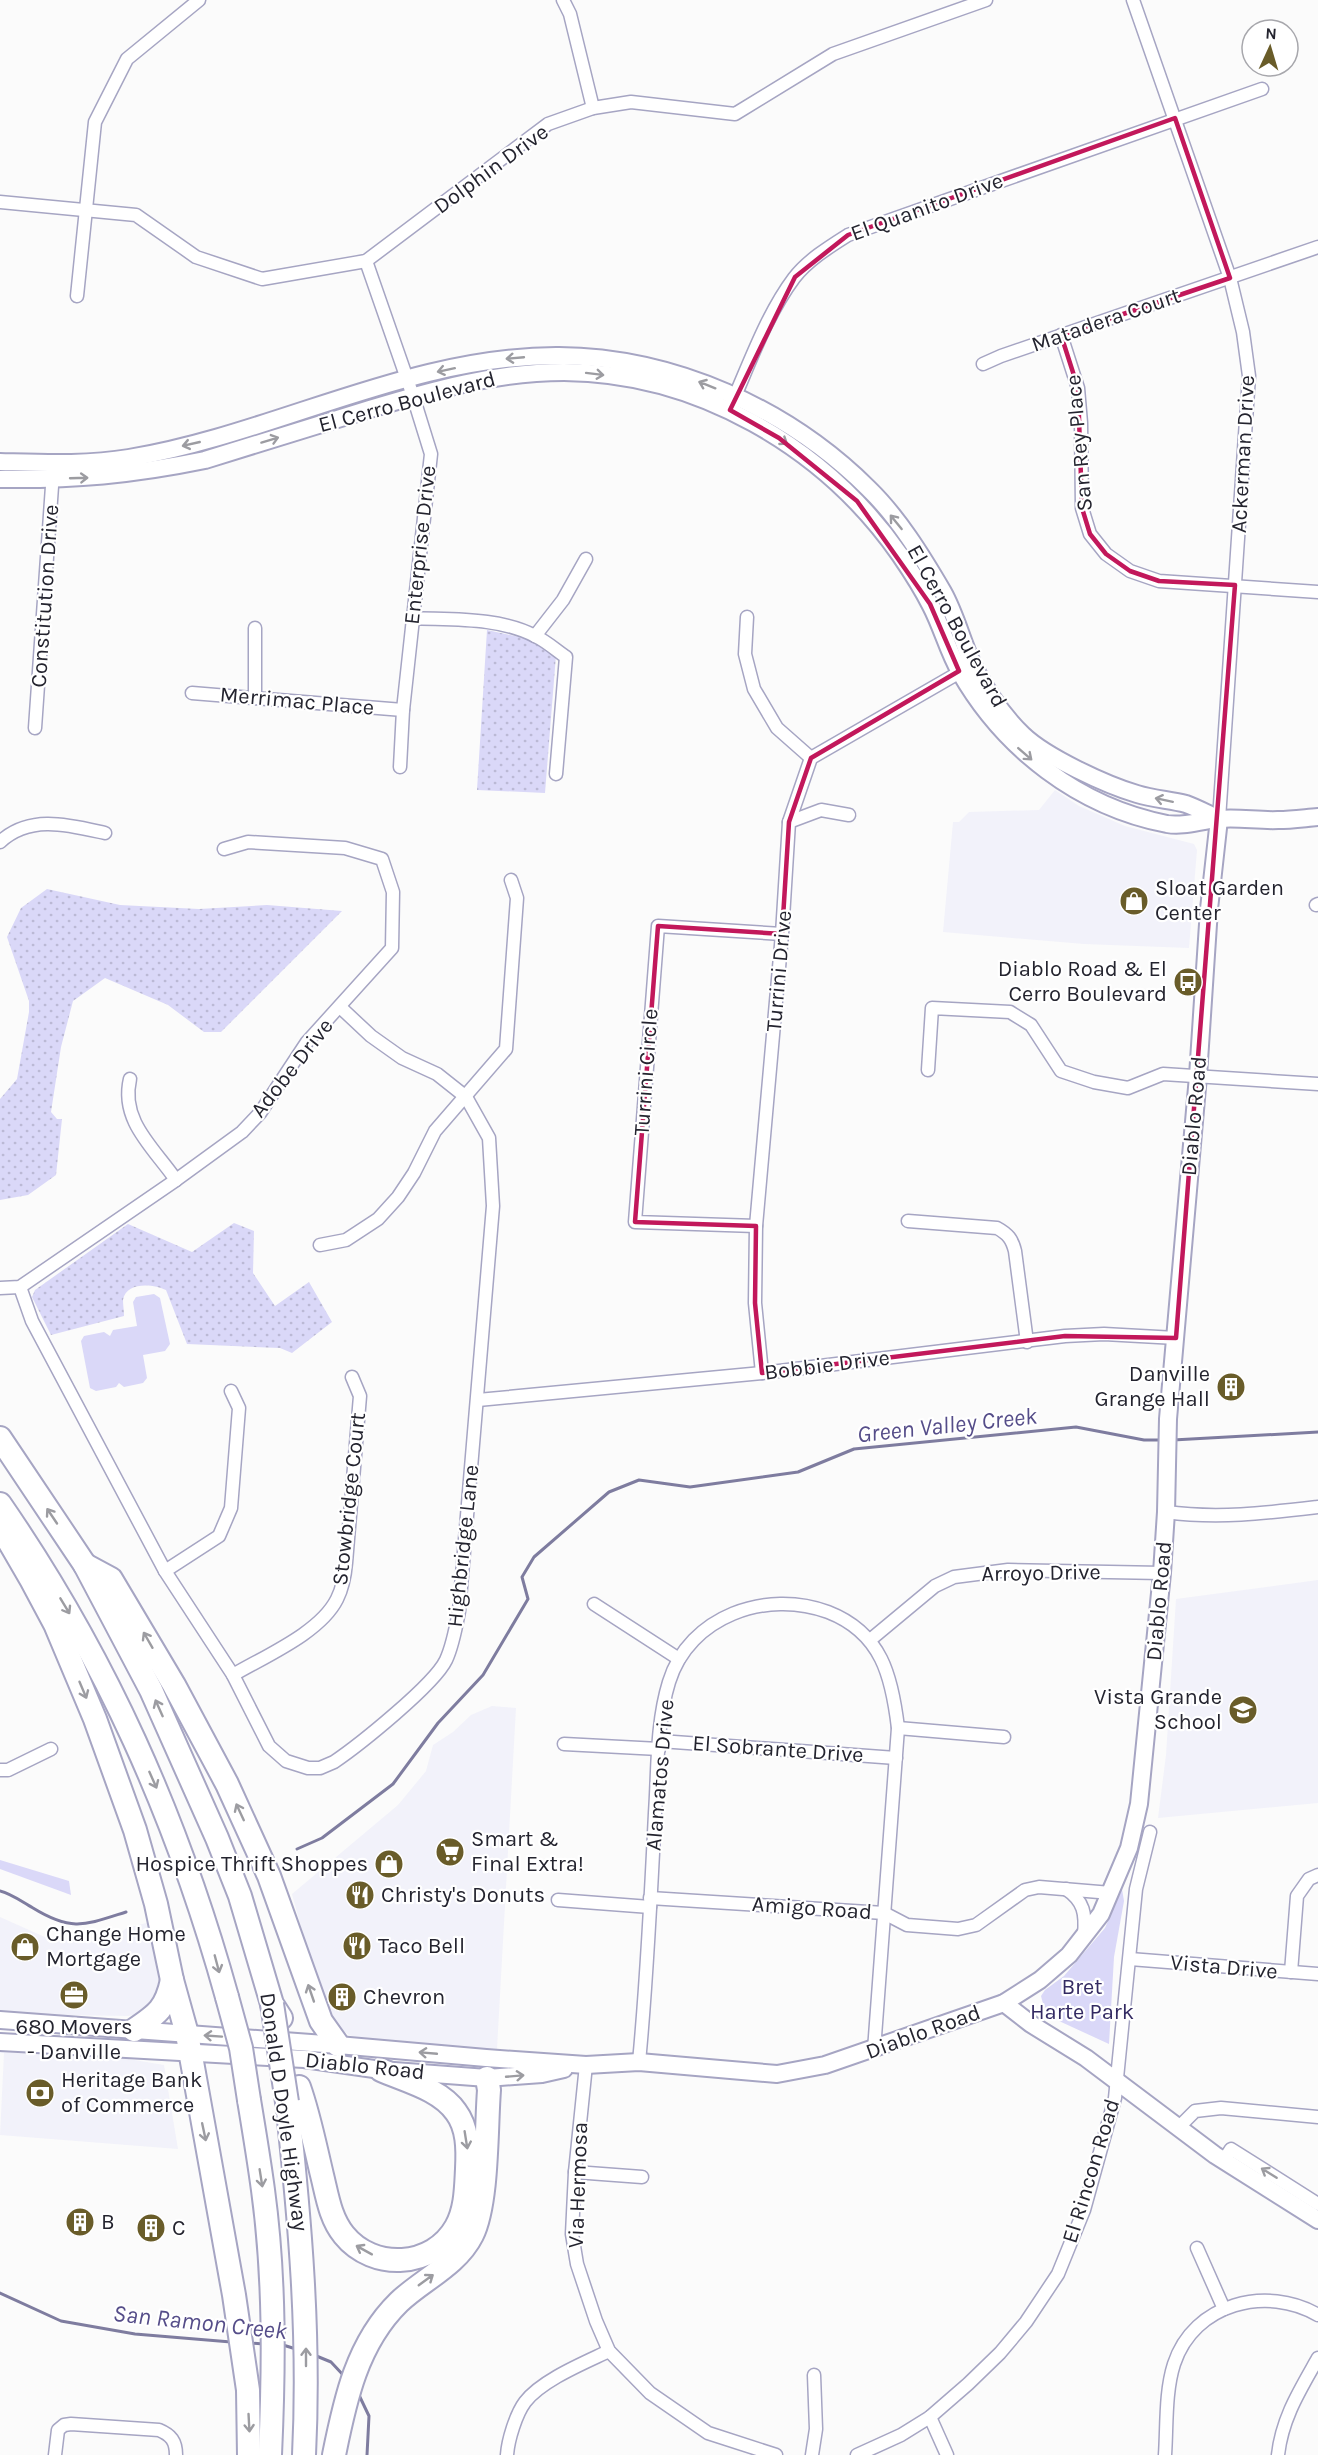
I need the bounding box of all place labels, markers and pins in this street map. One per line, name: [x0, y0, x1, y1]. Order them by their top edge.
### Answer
place label: Sloat Garden Center: [1155, 875, 1284, 926]
shop icon: Sloat Garden Center: [1118, 885, 1150, 917]
place label: Diablo Road & El Cerro Boulevard: [998, 956, 1167, 1007]
bus stop icon: Diablo Road & El Cerro Boulevard: [1172, 966, 1204, 998]
place label: Danville Grange Hall: [1094, 1361, 1210, 1412]
building icon: Danville Grange Hall: [1215, 1371, 1247, 1403]
place label: Vista Grande School: [1094, 1684, 1222, 1735]
school or university icon: Vista Grande School: [1227, 1694, 1259, 1726]
place label: Smart & Final Extra!: [471, 1826, 584, 1877]
supermarket icon: Smart & Final Extra!: [434, 1836, 466, 1868]
shop icon: Hospice Thrift Shoppes: [373, 1848, 405, 1880]
place label: Hospice Thrift Shoppes: [135, 1851, 368, 1877]
restaurant icon: Christy's Donuts: [344, 1879, 376, 1911]
place label: Christy's Donuts: [381, 1882, 545, 1908]
place label: Change Home Mortgage: [46, 1921, 186, 1972]
restaurant icon: Taco Bell: [341, 1930, 373, 1962]
shop icon: Change Home Mortgage: [9, 1931, 41, 1963]
place label: Taco Bell: [378, 1933, 465, 1959]
office icon: 680 Movers - Danville: [58, 1979, 90, 2011]
building icon: Chevron: [326, 1981, 358, 2013]
place label: Chevron: [363, 1984, 445, 2010]
place label: 680 Movers - Danville: [16, 2014, 132, 2065]
place label: Heritage Bank of Commerce: [61, 2067, 202, 2118]
bank icon: Heritage Bank of Commerce: [24, 2077, 56, 2109]
building icon: B: [64, 2206, 96, 2238]
place label: B: [101, 2209, 115, 2235]
building icon: C: [135, 2212, 167, 2244]
place label: C: [172, 2215, 186, 2241]

